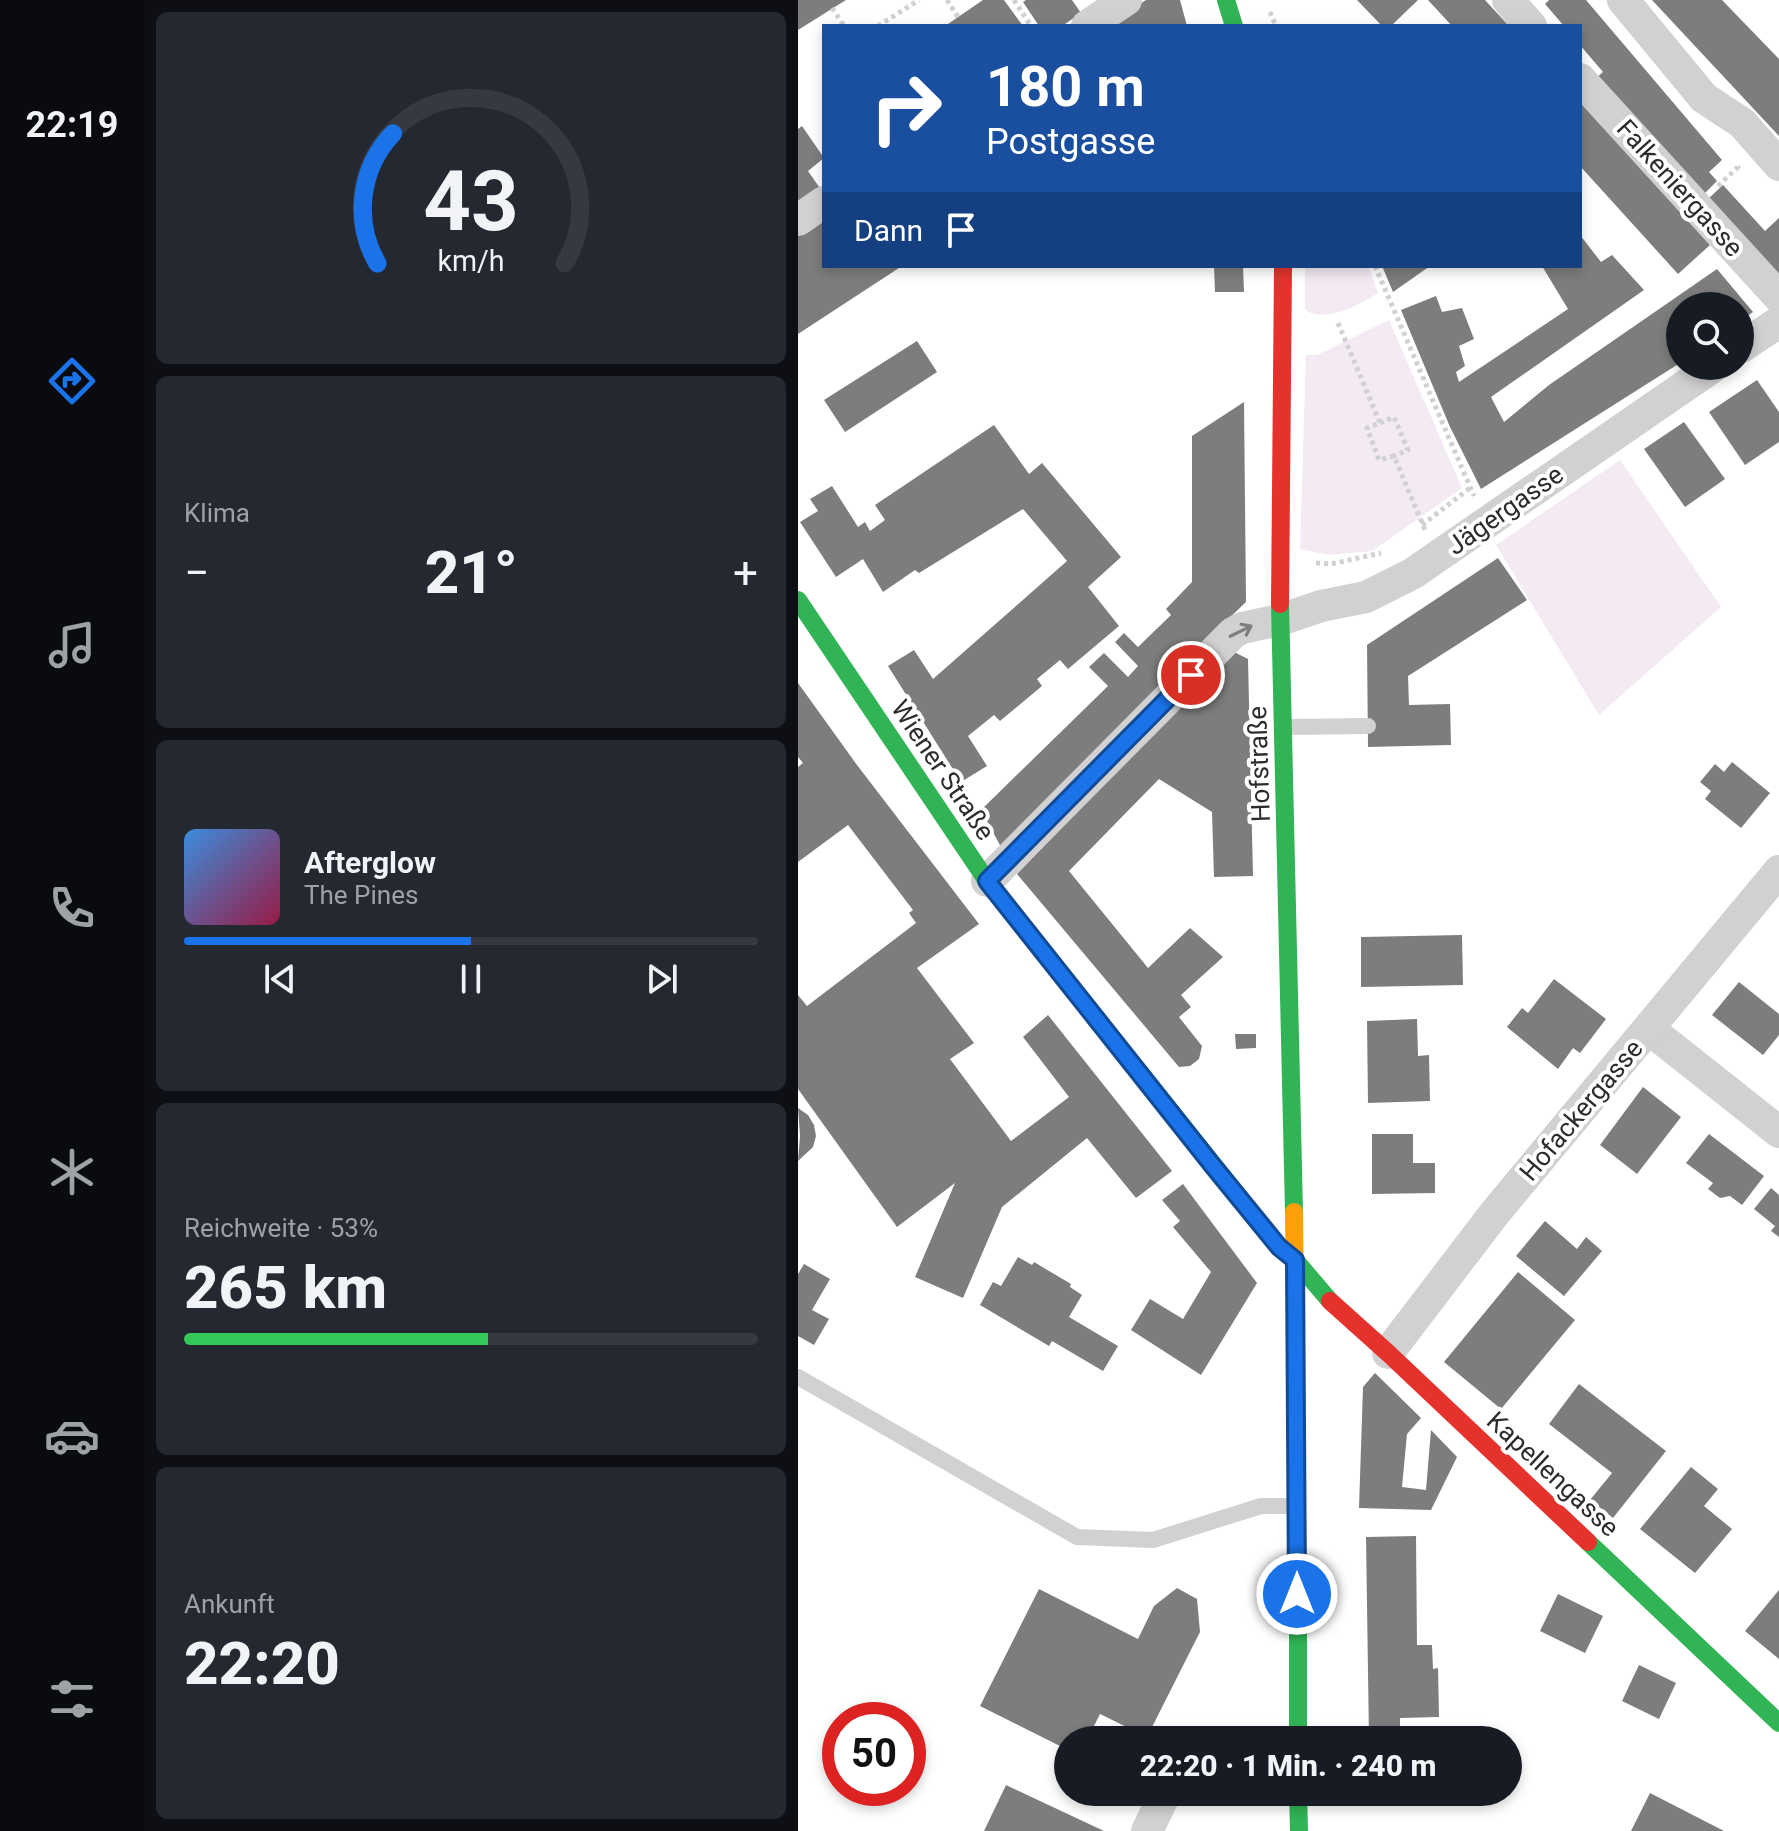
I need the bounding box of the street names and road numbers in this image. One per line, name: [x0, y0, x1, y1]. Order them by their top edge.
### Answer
street label: Falkeniergasse: [1611, 113, 1749, 263]
street label: Jägergasse: [1441, 459, 1569, 561]
street label: Wiener Straße: [885, 694, 1001, 846]
street label: Hofstraße: [1242, 705, 1276, 823]
street label: Hofackergasse: [1513, 1033, 1649, 1187]
street label: Kapellengasse: [1481, 1405, 1625, 1543]

